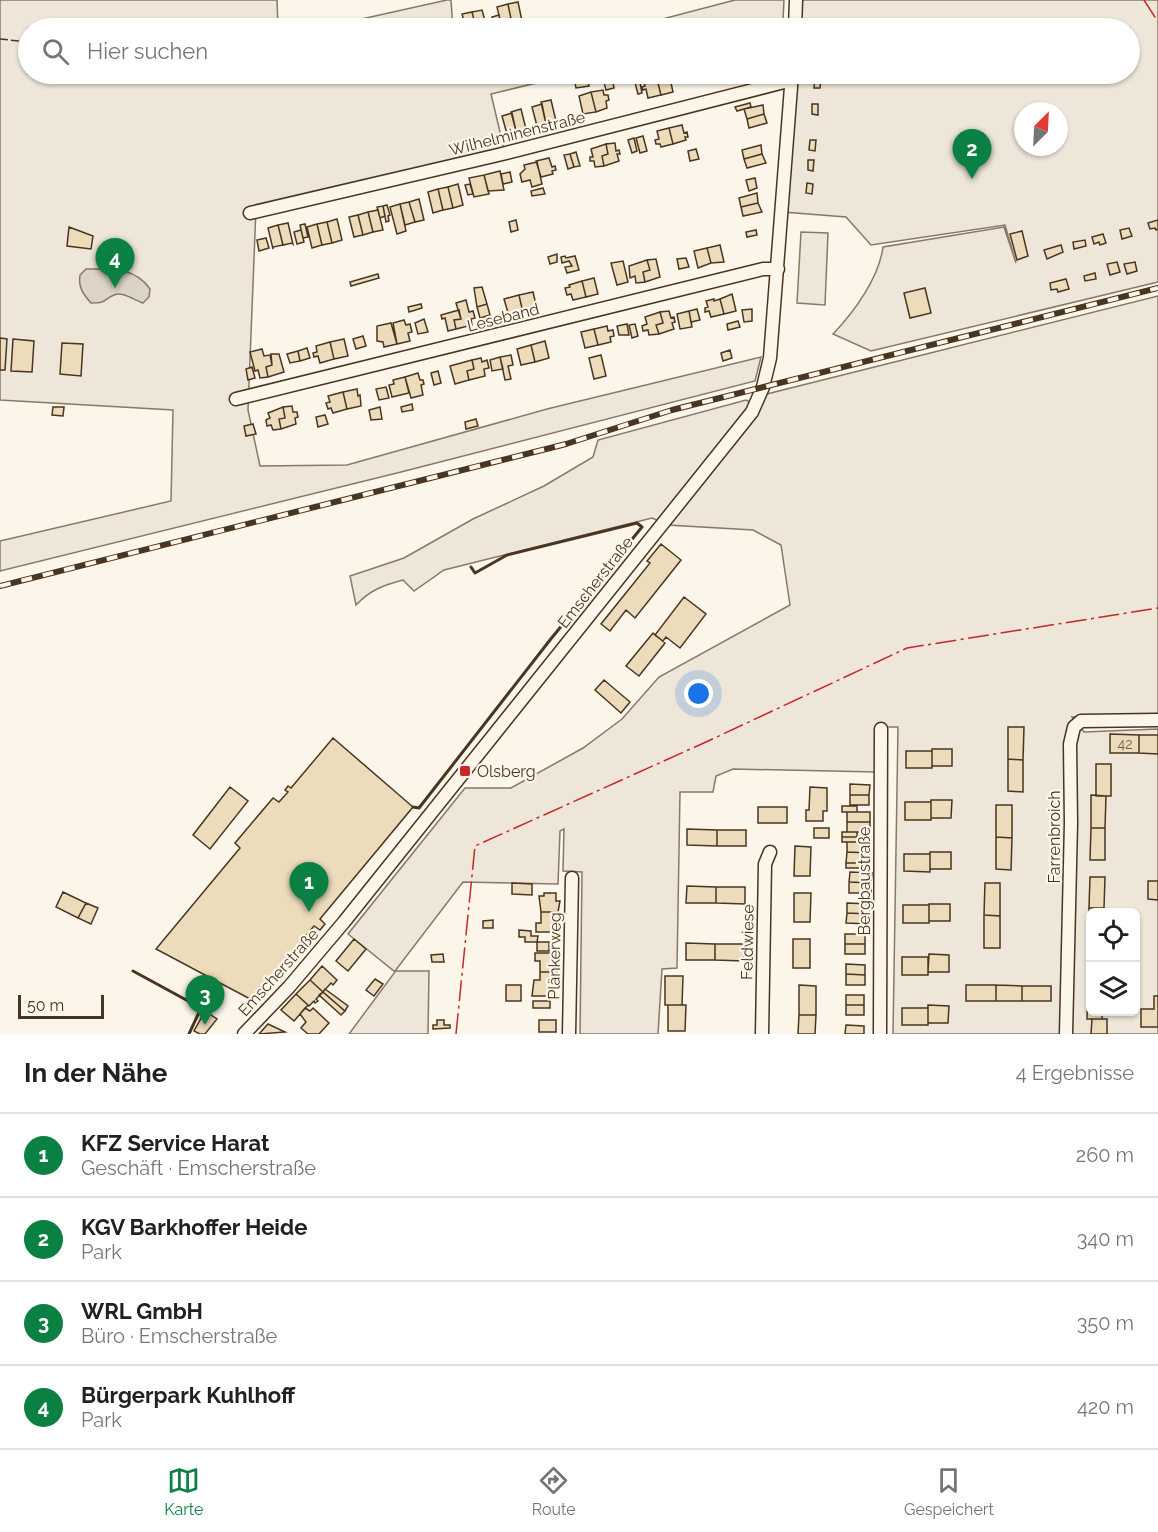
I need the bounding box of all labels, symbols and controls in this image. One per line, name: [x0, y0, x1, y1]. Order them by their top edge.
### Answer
search box: [18, 18, 1140, 84]
icon: search: [39, 35, 72, 68]
text: Hier suchen: [87, 38, 208, 64]
north arrow: [1014, 102, 1068, 156]
street label: Wilhelminenstraße: [447, 107, 587, 160]
pin: 2: [952, 130, 992, 179]
pin: 4: [96, 238, 134, 288]
street label: Leseband: [465, 299, 541, 336]
street label: Emscherstraße: [554, 533, 637, 632]
your location: [684, 679, 713, 708]
house number: 42: [1118, 736, 1132, 752]
place label: Olsberg: [477, 762, 536, 781]
marker: Olsberg: [458, 764, 472, 778]
street label: Farrenbroich: [1045, 790, 1064, 884]
street label: Bergbaustraße: [855, 826, 874, 936]
pin: 1: [290, 862, 328, 912]
street label: Feldwiese: [737, 904, 758, 980]
map controls: [1086, 908, 1140, 1016]
button: locate: [1086, 908, 1140, 962]
street label: Plänkerweg: [544, 912, 565, 1000]
street label: Emscherstraße: [234, 925, 323, 1020]
button: layers: [1086, 962, 1140, 1016]
pin: 3: [186, 976, 224, 1025]
scale bar: [18, 992, 104, 1020]
text: 50 m: [27, 996, 64, 1015]
text: In der Nähe: [24, 1058, 167, 1088]
text: 4 Ergebnisse: [1016, 1061, 1134, 1085]
text: KFZ Service Harat: [81, 1130, 269, 1156]
text: 1: [39, 1143, 48, 1167]
text: 260 m: [1076, 1143, 1134, 1167]
text: Geschäft · Emscherstraße: [81, 1156, 316, 1180]
text: KGV Barkhoffer Heide: [81, 1214, 307, 1240]
text: 2: [38, 1227, 49, 1251]
text: 340 m: [1077, 1227, 1134, 1251]
text: Park: [81, 1240, 122, 1264]
text: WRL GmbH: [81, 1298, 203, 1324]
text: 3: [38, 1311, 49, 1335]
text: 350 m: [1077, 1311, 1134, 1335]
text: Büro · Emscherstraße: [81, 1324, 277, 1348]
text: Bürgerpark Kuhlhoff: [81, 1382, 295, 1408]
text: 4: [38, 1395, 49, 1419]
text: 420 m: [1077, 1395, 1134, 1419]
text: Park: [81, 1408, 122, 1432]
tab: Karte: [164, 1464, 203, 1519]
tab: Route: [532, 1464, 576, 1519]
tab: Gespeichert: [904, 1464, 994, 1519]

